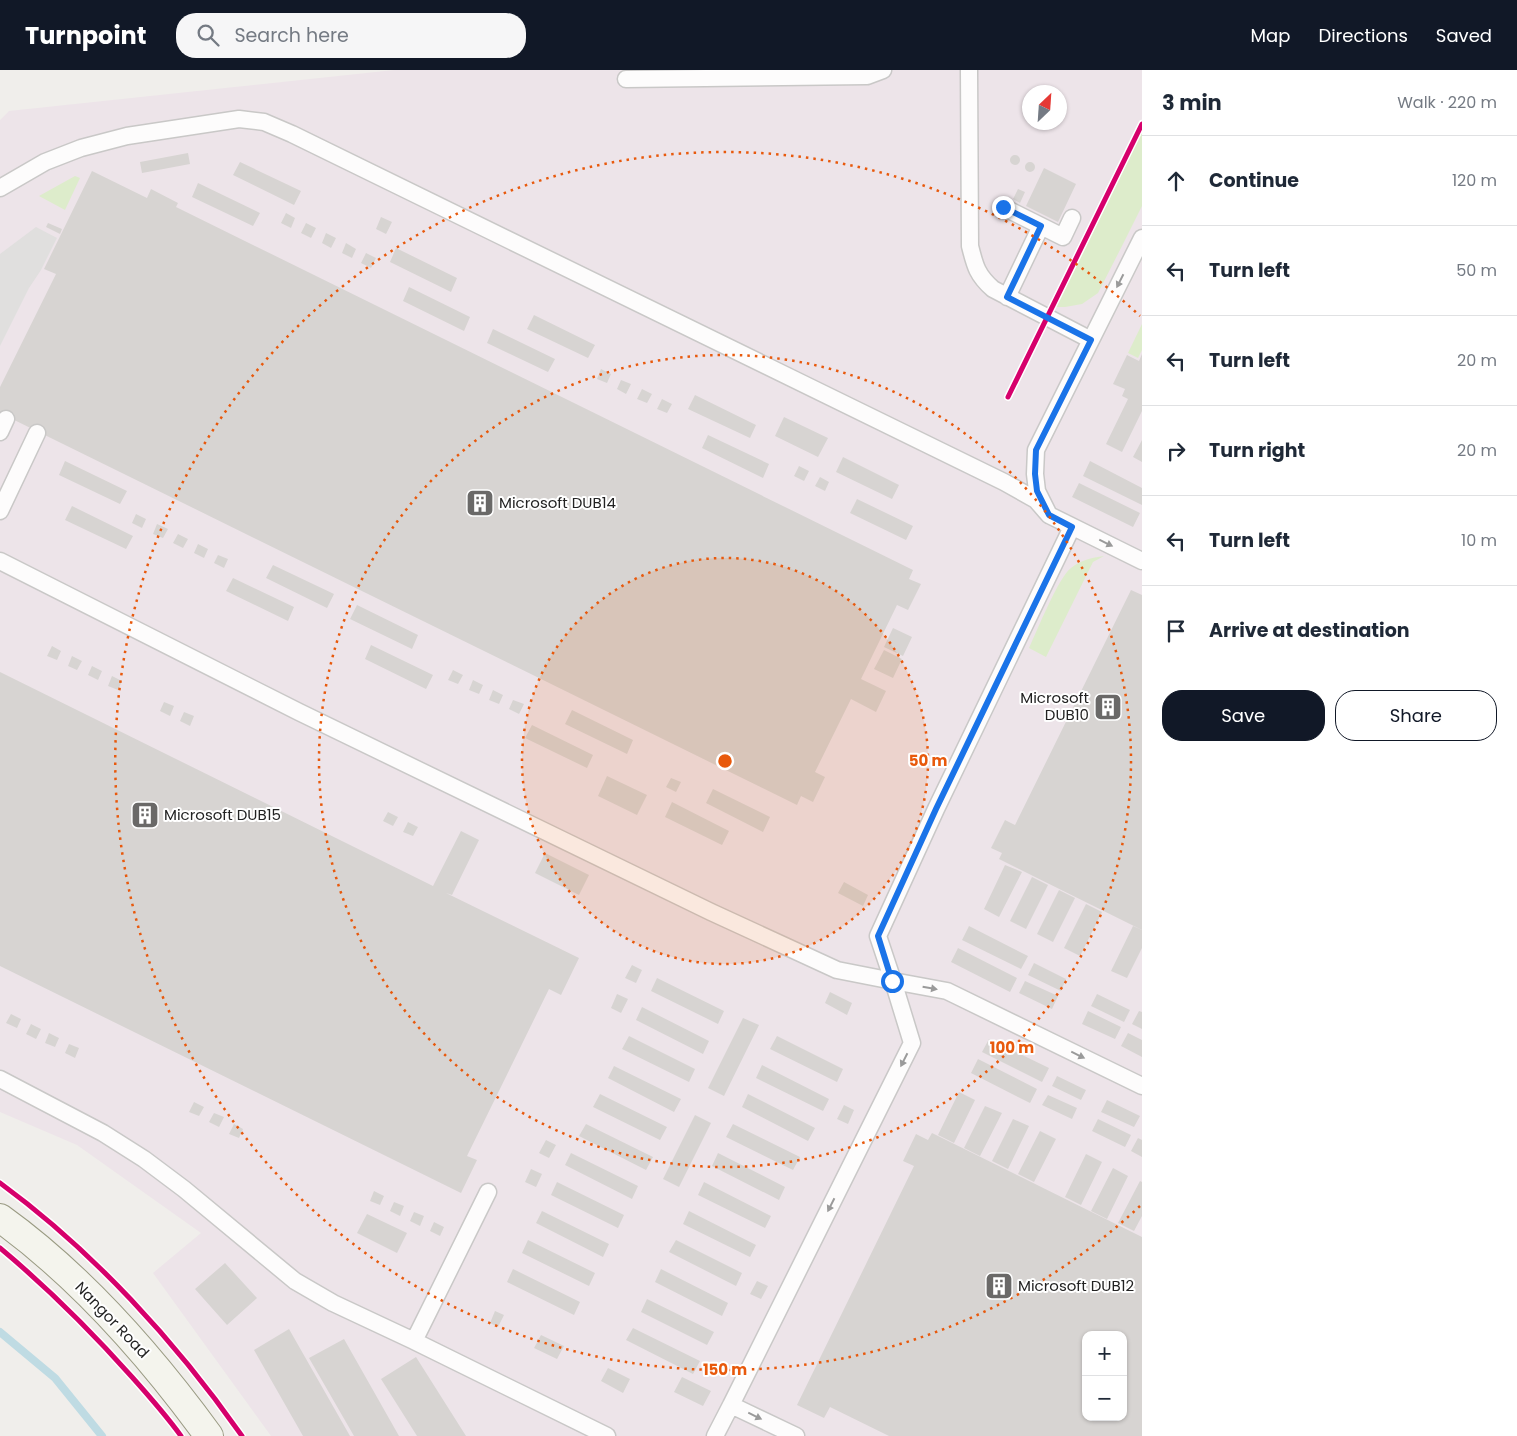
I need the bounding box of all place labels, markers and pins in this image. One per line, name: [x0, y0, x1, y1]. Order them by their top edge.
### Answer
building icon: Microsoft DUB14: [465, 488, 495, 518]
place label: Microsoft DUB14: [499, 492, 616, 513]
place label: Microsoft DUB10: [1020, 687, 1089, 725]
building icon: Microsoft DUB10: [1093, 692, 1123, 722]
centre of rings: [716, 752, 734, 770]
building icon: Microsoft DUB15: [130, 800, 160, 830]
place label: Microsoft DUB15: [164, 804, 281, 825]
building icon: Microsoft DUB12: [984, 1271, 1014, 1301]
place label: Microsoft DUB12: [1018, 1275, 1134, 1296]

